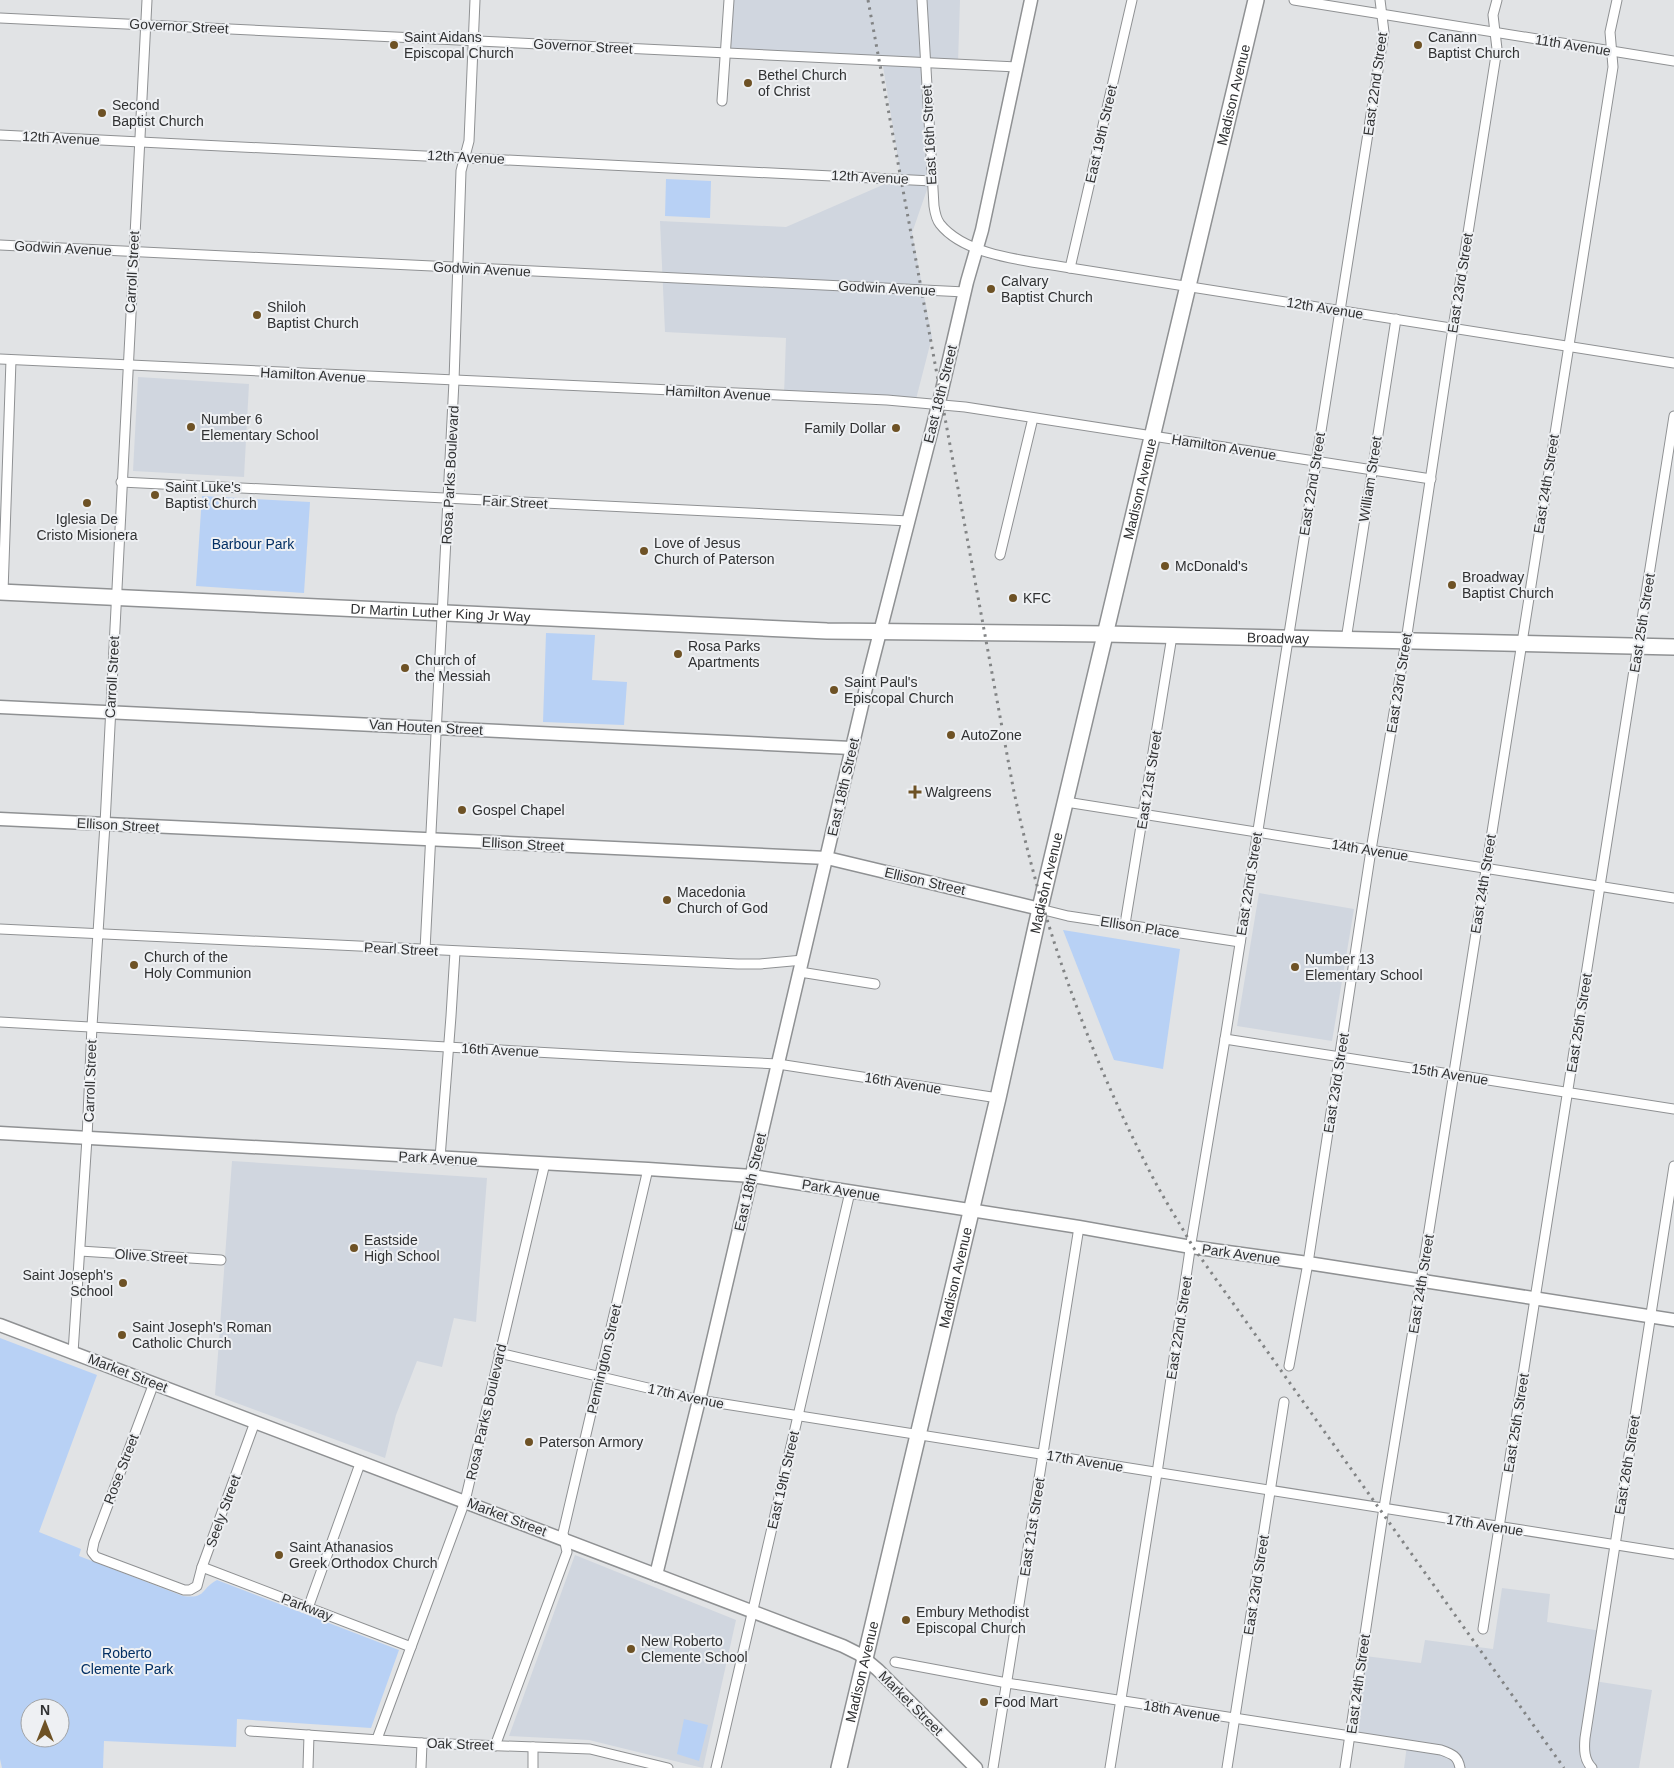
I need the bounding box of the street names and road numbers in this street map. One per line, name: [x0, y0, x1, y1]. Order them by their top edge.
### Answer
street label: Governor Street: [129, 15, 229, 37]
street label: East 22nd Street: [1360, 31, 1390, 137]
street label: 11th Avenue: [1534, 31, 1612, 59]
street label: Governor Street: [533, 35, 633, 57]
street label: Madison Avenue: [1214, 43, 1253, 147]
street label: East 19th Street: [1082, 83, 1120, 185]
street label: East 16th Street: [918, 84, 940, 186]
street label: 12th Avenue: [22, 128, 100, 148]
street label: 12th Avenue: [427, 147, 505, 167]
street label: 12th Avenue: [831, 167, 909, 187]
street label: Carroll Street: [122, 230, 142, 314]
street label: East 23rd Street: [1444, 232, 1476, 334]
street label: Godwin Avenue: [14, 237, 112, 259]
street label: Godwin Avenue: [433, 258, 531, 280]
street label: Godwin Avenue: [838, 277, 936, 299]
street label: 12th Avenue: [1285, 294, 1365, 322]
street label: East 18th Street: [920, 343, 960, 445]
street label: Hamilton Avenue: [260, 364, 366, 386]
street label: Hamilton Avenue: [665, 382, 771, 404]
street label: Rosa Parks Boulevard: [438, 405, 462, 545]
street label: Hamilton Avenue: [1171, 431, 1278, 463]
street label: East 22nd Street: [1296, 431, 1328, 537]
street label: East 24th Street: [1530, 433, 1562, 535]
street label: William Street: [1355, 435, 1385, 523]
street label: Madison Avenue: [1120, 437, 1160, 541]
street label: Fair Street: [482, 492, 548, 512]
street label: East 25th Street: [1626, 572, 1658, 674]
street label: Dr Martin Luther King Jr Way: [350, 601, 531, 625]
street label: Broadway: [1247, 629, 1309, 647]
street label: East 23rd Street: [1383, 632, 1415, 734]
street label: Carroll Street: [102, 635, 122, 719]
street label: Van Houten Street: [369, 716, 484, 738]
street label: East 21st Street: [1133, 729, 1165, 830]
street label: East 18th Street: [824, 736, 862, 838]
street label: Ellison Street: [76, 815, 160, 835]
street label: Madison Avenue: [1027, 831, 1066, 935]
street label: East 22nd Street: [1233, 831, 1265, 937]
street label: East 24th Street: [1467, 833, 1499, 935]
street label: Ellison Street: [481, 834, 565, 854]
street label: 14th Avenue: [1330, 836, 1410, 864]
street label: Ellison Street: [883, 864, 967, 898]
street label: Ellison Place: [1099, 913, 1181, 941]
street label: Pearl Street: [364, 939, 438, 959]
street label: East 25th Street: [1563, 972, 1595, 1074]
street label: East 23rd Street: [1320, 1032, 1352, 1134]
street label: Carroll Street: [81, 1039, 99, 1122]
street label: 16th Avenue: [461, 1040, 539, 1060]
street label: 15th Avenue: [1410, 1060, 1490, 1088]
street label: 16th Avenue: [863, 1069, 943, 1097]
street label: East 18th Street: [731, 1131, 769, 1233]
street label: Park Avenue: [398, 1148, 478, 1168]
street label: Park Avenue: [801, 1176, 882, 1204]
street label: Madison Avenue: [936, 1225, 975, 1330]
street label: East 24th Street: [1405, 1233, 1437, 1335]
street label: Park Avenue: [1201, 1241, 1282, 1267]
street label: Olive Street: [114, 1245, 188, 1267]
street label: East 22nd Street: [1163, 1275, 1195, 1381]
street label: Pennington Street: [584, 1302, 624, 1415]
street label: Rosa Parks Boulevard: [463, 1342, 509, 1482]
street label: Market Street: [86, 1350, 170, 1396]
street label: East 25th Street: [1500, 1372, 1532, 1474]
street label: 17th Avenue: [646, 1380, 726, 1412]
street label: East 26th Street: [1611, 1414, 1643, 1516]
street label: East 19th Street: [764, 1429, 802, 1531]
street label: Rose Street: [100, 1432, 142, 1506]
street label: 17th Avenue: [1045, 1447, 1125, 1475]
street label: Seely Street: [202, 1472, 244, 1550]
street label: East 21st Street: [1016, 1476, 1048, 1577]
street label: Market Street: [465, 1494, 549, 1540]
street label: 17th Avenue: [1445, 1511, 1525, 1539]
street label: East 23rd Street: [1240, 1534, 1272, 1636]
street label: Parkway: [279, 1590, 335, 1624]
street label: Madison Avenue: [842, 1619, 882, 1724]
street label: East 24th Street: [1343, 1633, 1373, 1735]
street label: Market Street: [876, 1668, 946, 1738]
street label: 18th Avenue: [1142, 1697, 1222, 1725]
street label: Oak Street: [426, 1735, 494, 1753]

